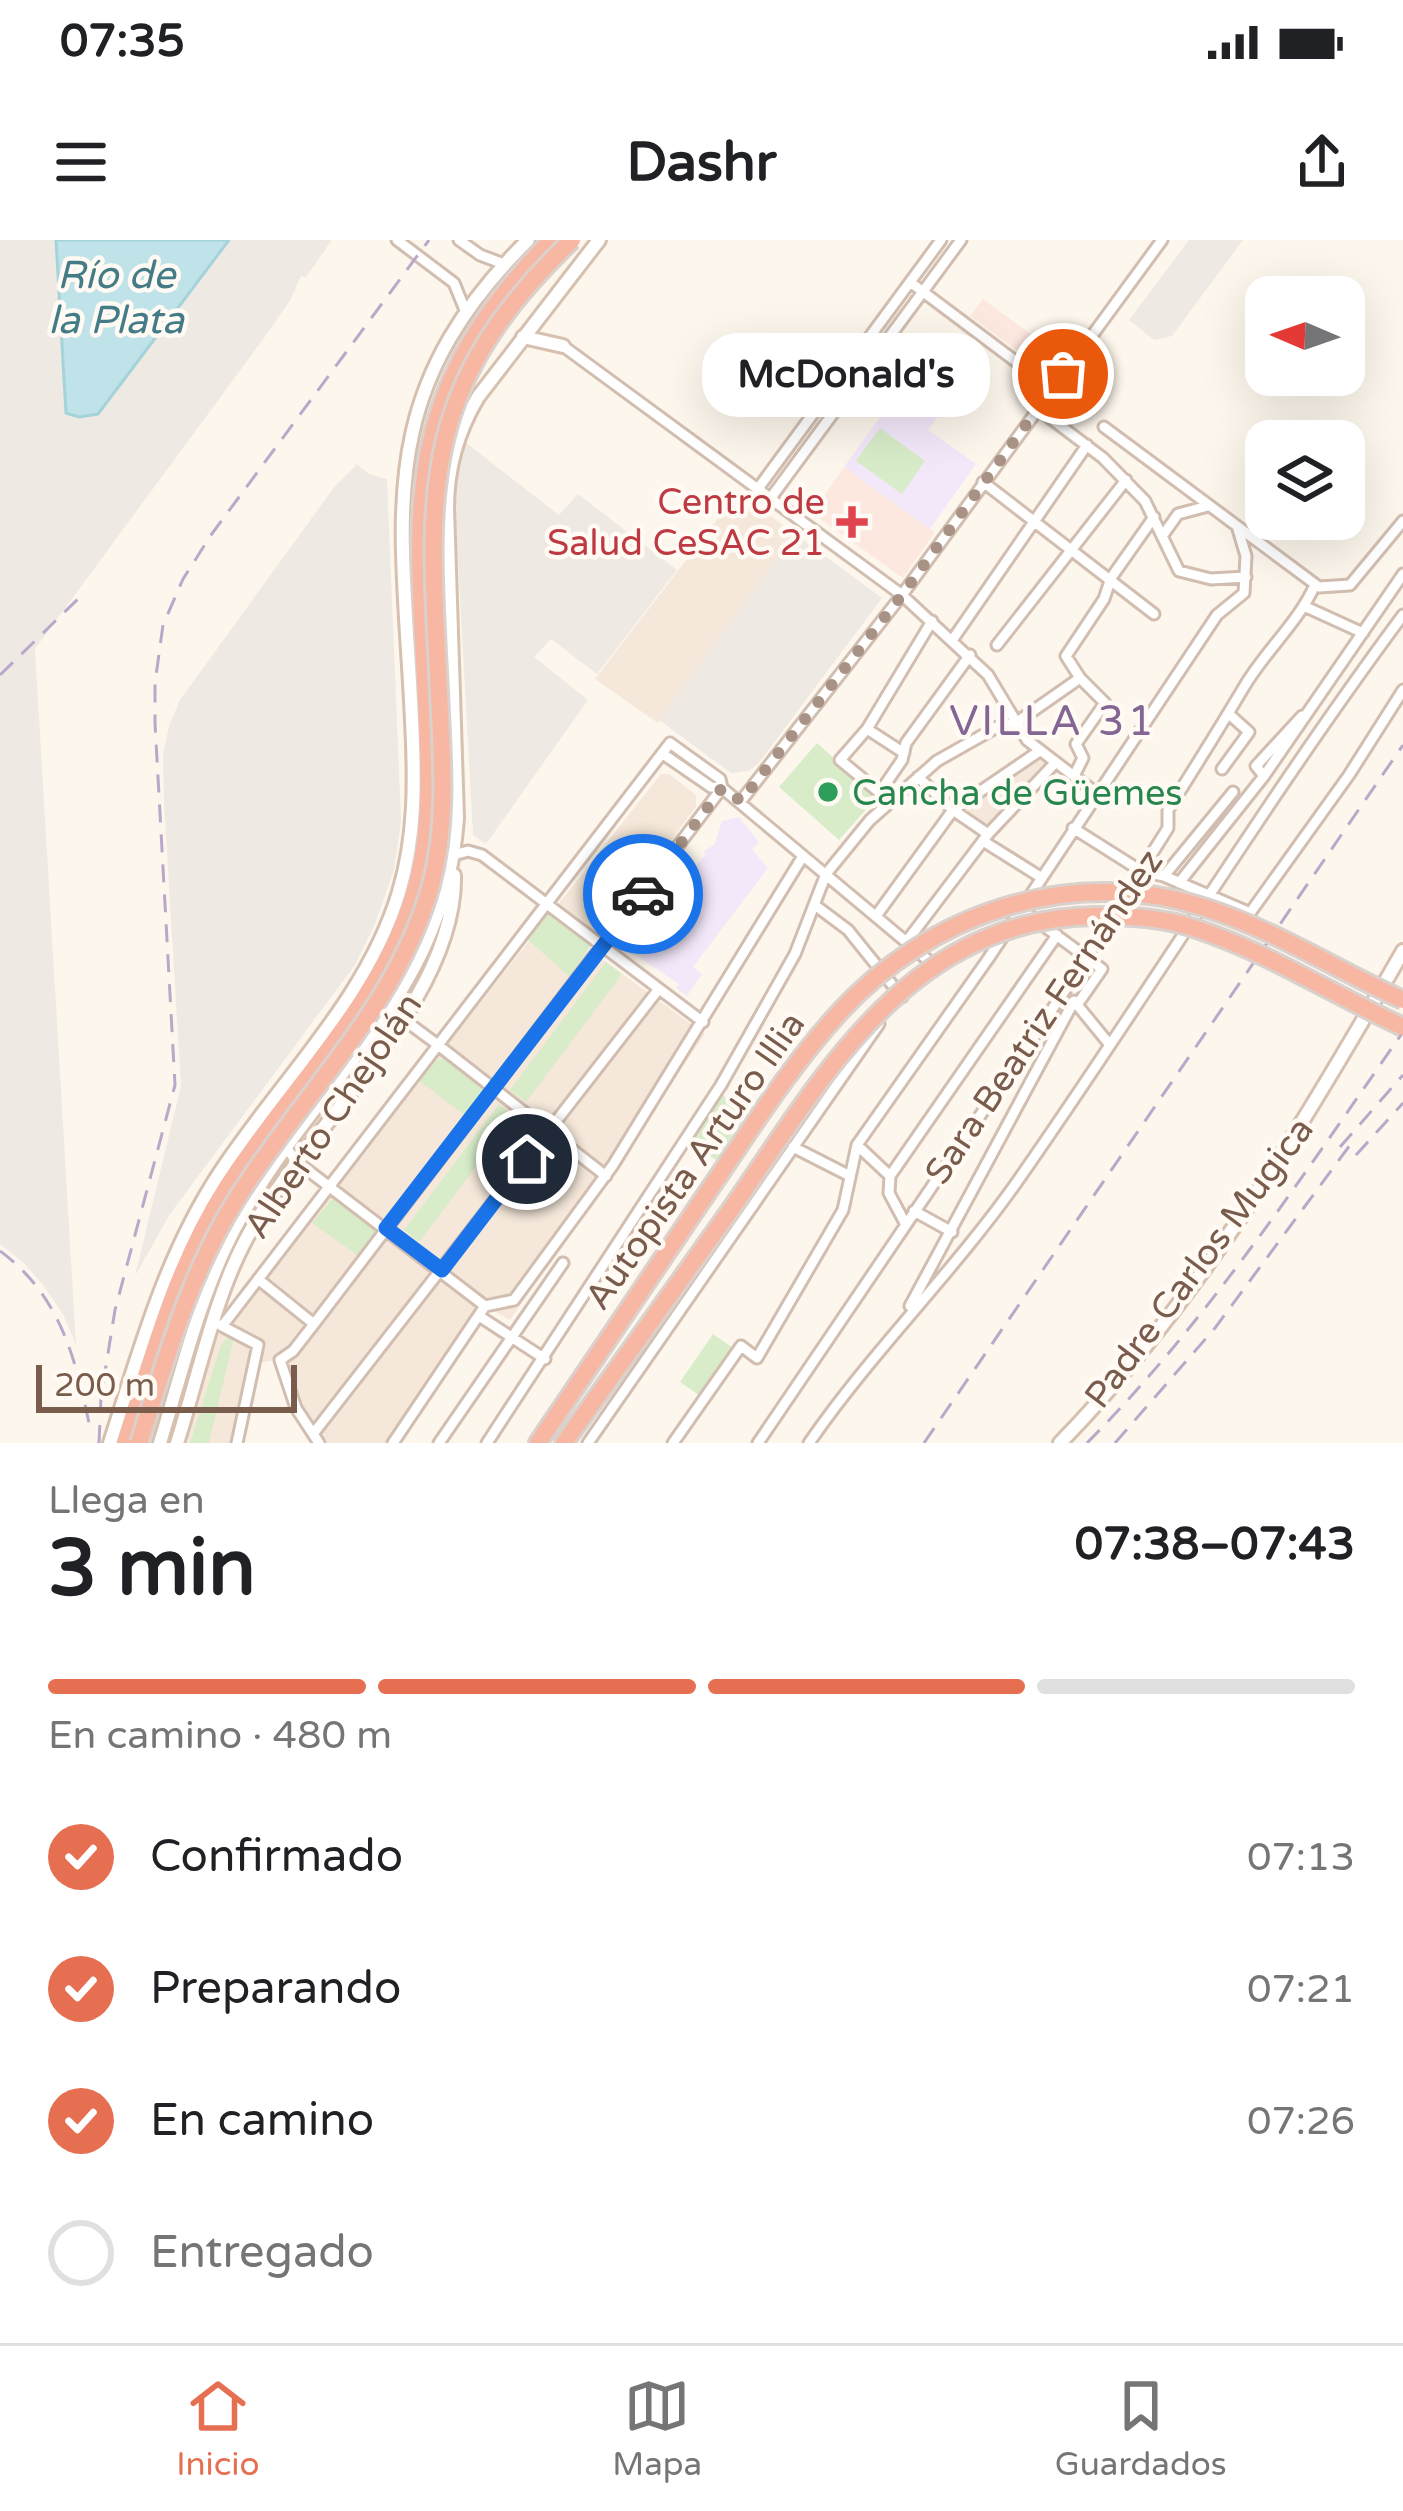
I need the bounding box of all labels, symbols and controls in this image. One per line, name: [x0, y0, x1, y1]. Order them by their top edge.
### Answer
text: 07:35: [60, 15, 185, 69]
icon: menu: [48, 129, 114, 195]
icon: share: [1289, 129, 1355, 195]
text: Dashr: [627, 130, 776, 195]
water label: Río de la Plata: [48, 252, 185, 344]
north arrow: [1245, 276, 1365, 396]
map controls: [1245, 276, 1365, 540]
pin: [1012, 323, 1114, 425]
callout: McDonald's: [703, 332, 991, 416]
icon: bag: [1030, 341, 1096, 407]
text: McDonald's: [737, 351, 955, 398]
button: layers: [1245, 420, 1365, 540]
place label: Centro de Salud CeSAC 21: [547, 481, 825, 565]
marker: Centro de Salud CeSAC 21: [836, 506, 868, 538]
district label: VILLA 31: [949, 696, 1157, 747]
place label: Cancha de Güemes: [852, 772, 1183, 815]
marker: Cancha de Güemes: [815, 779, 841, 805]
courier: [583, 834, 703, 954]
street label: Sara Beatriz Fernández: [916, 841, 1172, 1192]
icon: car: [610, 861, 676, 927]
street label: Alberto Chejolán: [235, 985, 431, 1247]
street label: Autopista Arturo Illia: [576, 1004, 814, 1318]
pin: [476, 1108, 578, 1210]
street label: Padre Carlos Mugica: [1076, 1109, 1323, 1417]
icon: home: [494, 1126, 560, 1192]
scale bar: [36, 1359, 297, 1412]
text: 200 m: [54, 1366, 155, 1405]
text: Llega en: [48, 1477, 205, 1524]
text: 07:38–07:43: [1075, 1518, 1355, 1572]
text: 3 min: [48, 1522, 256, 1616]
text: En camino · 480 m: [48, 1712, 392, 1759]
icon: check: [48, 1824, 114, 1890]
text: Confirmado: [150, 1830, 403, 1884]
text: 07:13: [1247, 1834, 1355, 1881]
icon: check: [48, 1956, 114, 2022]
text: Preparando: [150, 1962, 401, 2016]
text: 07:21: [1247, 1966, 1355, 2013]
icon: check: [48, 2088, 114, 2154]
text: En camino: [150, 2094, 374, 2148]
text: 07:26: [1247, 2098, 1355, 2145]
text: Entregado: [150, 2226, 374, 2280]
tab: Inicio: [176, 2373, 260, 2484]
tab: Mapa: [612, 2373, 702, 2484]
tab: Guardados: [1055, 2373, 1227, 2484]

